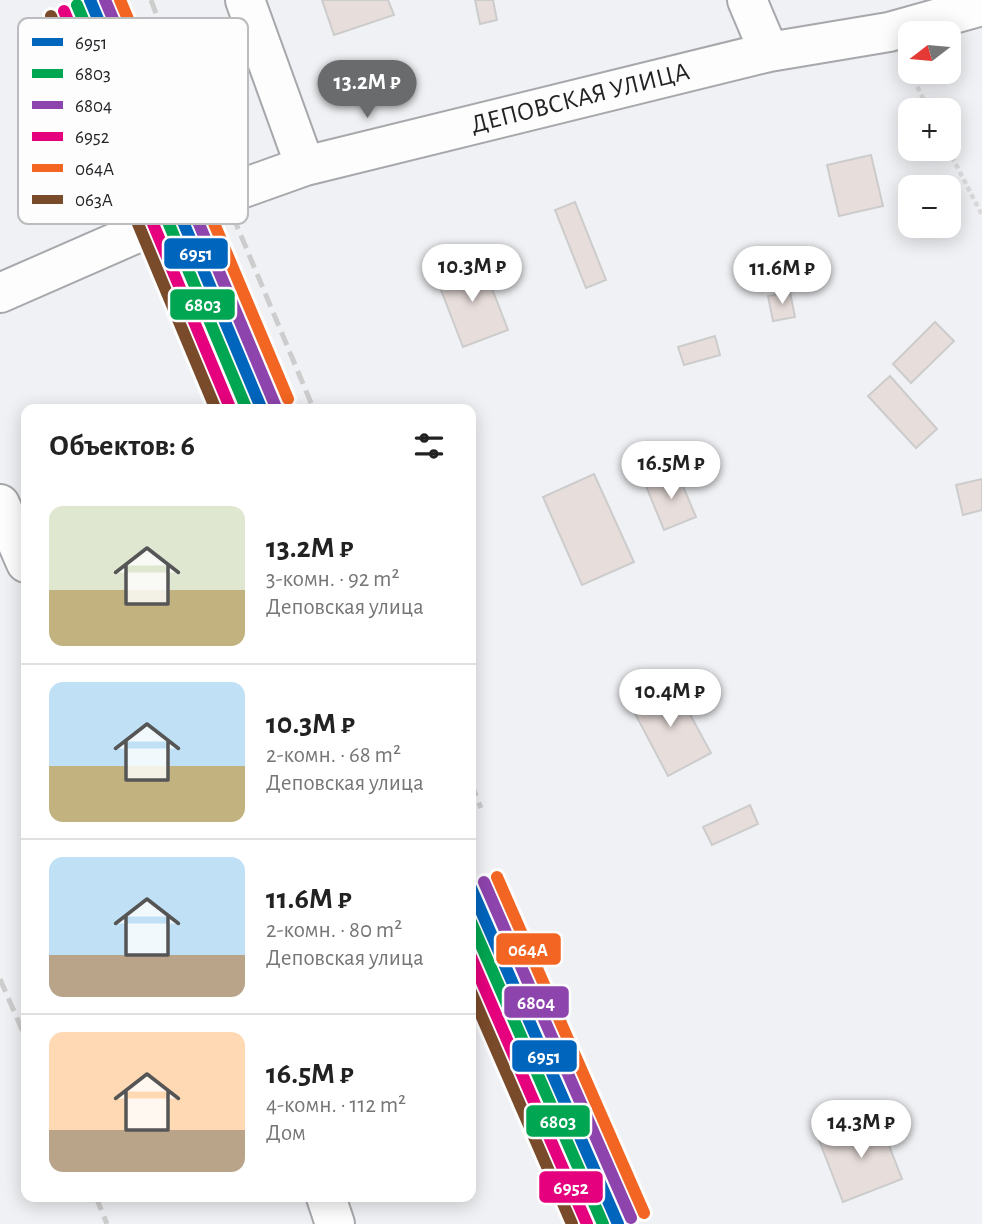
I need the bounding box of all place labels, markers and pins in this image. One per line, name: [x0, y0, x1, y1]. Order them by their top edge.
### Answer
pin: 13.2M ₽: [302, 60, 432, 120]
pin: 10.3M ₽: [407, 244, 537, 304]
pin: 11.6M ₽: [717, 246, 847, 306]
pin: 16.5M ₽: [606, 442, 736, 501]
pin: 10.4M ₽: [605, 670, 735, 729]
pin: 14.3M ₽: [796, 1100, 926, 1160]

